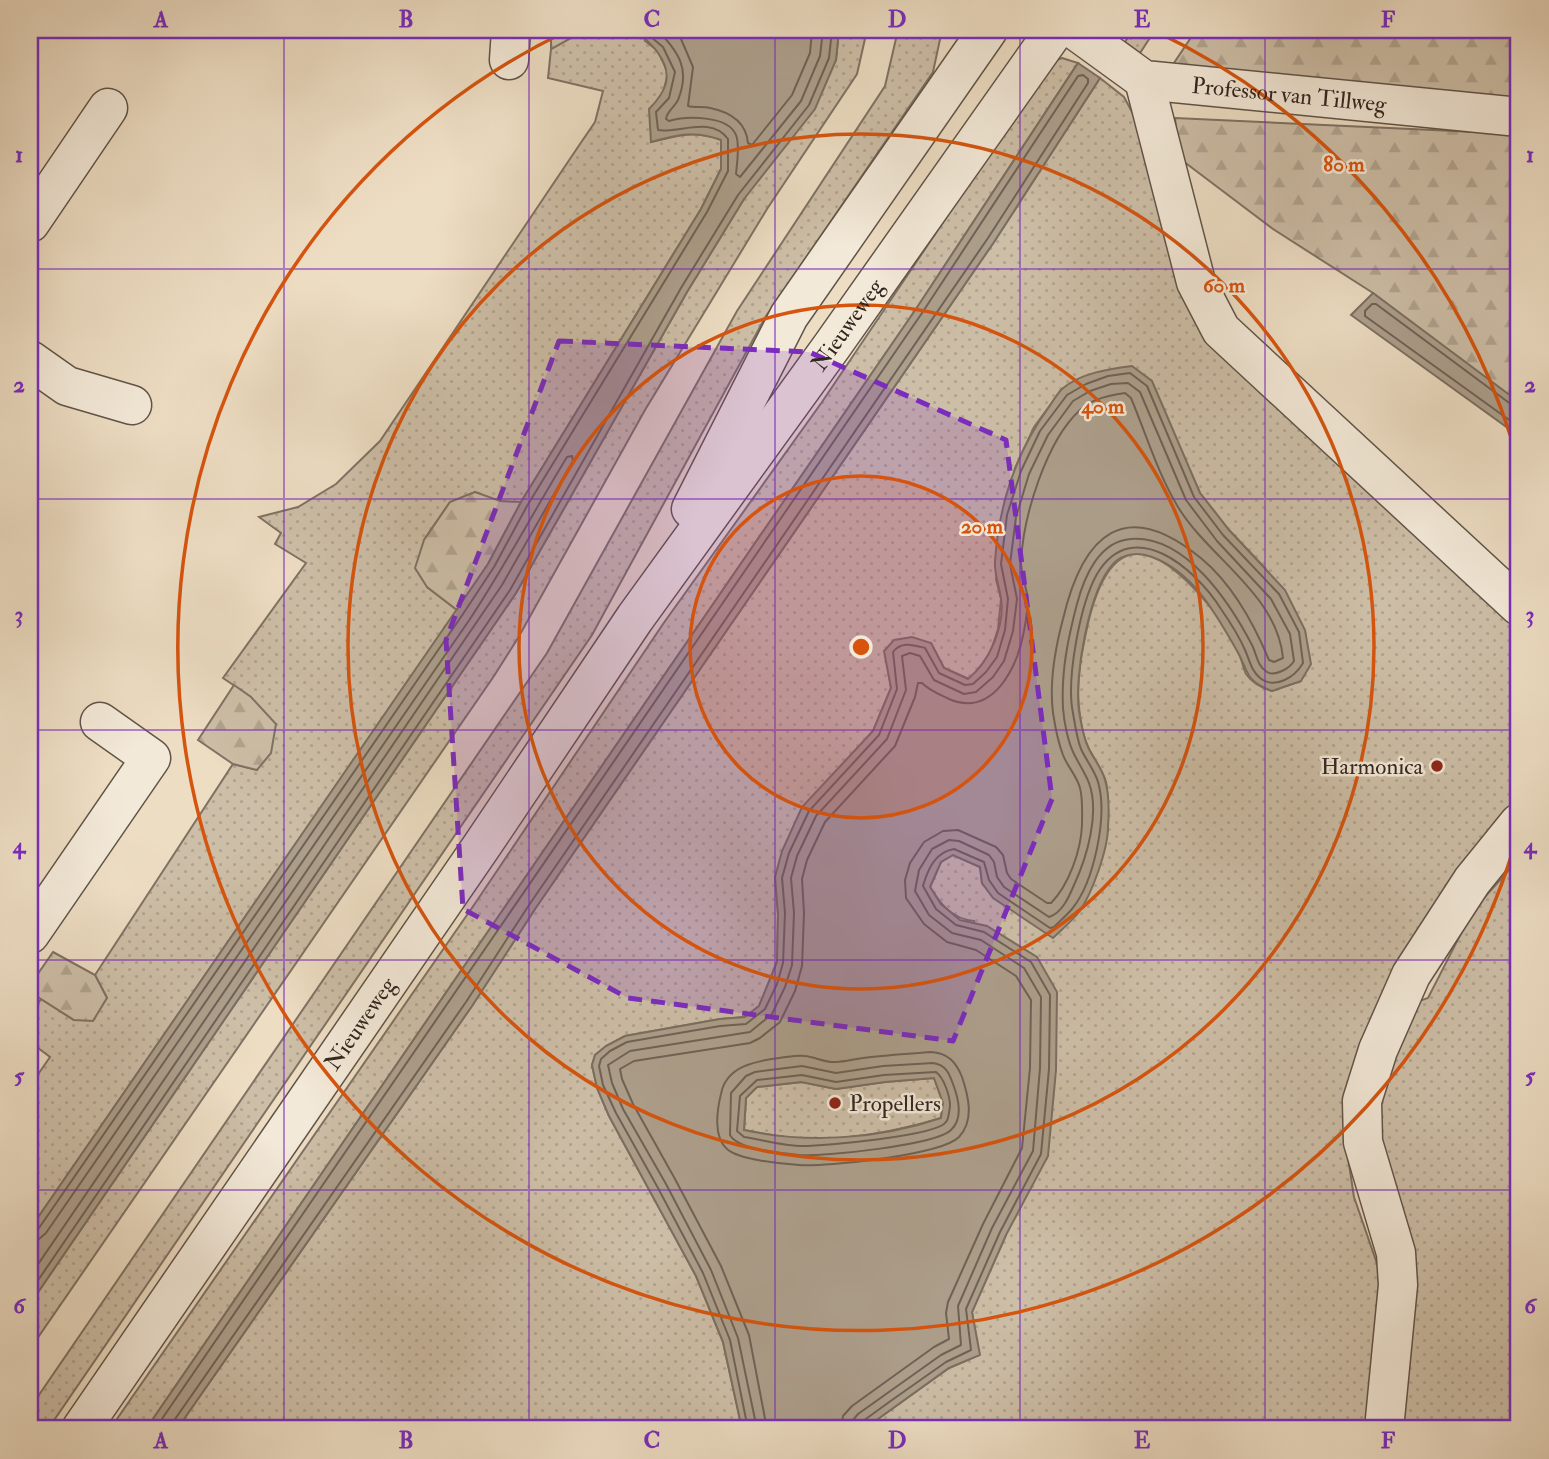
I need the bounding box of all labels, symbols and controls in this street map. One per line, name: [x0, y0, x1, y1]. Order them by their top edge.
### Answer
text: A: [153, 5, 169, 34]
text: B: [398, 5, 414, 34]
text: C: [644, 5, 660, 34]
text: D: [888, 5, 906, 34]
text: E: [1134, 5, 1151, 34]
text: F: [1381, 5, 1396, 34]
street label: Professor van Tillweg: [1190, 70, 1389, 118]
text: 1: [15, 140, 23, 169]
text: 1: [1526, 140, 1534, 169]
text: 80 m: [1323, 151, 1365, 178]
street label: Nieuweweg: [804, 272, 890, 377]
text: 60 m: [1203, 272, 1246, 299]
text: 2: [13, 370, 25, 399]
text: 2: [1524, 370, 1536, 399]
text: 40 m: [1081, 393, 1125, 420]
text: 20 m: [961, 513, 1004, 540]
text: 3: [15, 600, 23, 629]
text: 3: [1526, 600, 1534, 629]
centre of rings: [849, 635, 873, 659]
place label: Harmonica: [1321, 752, 1424, 781]
marker: Harmonica: [1429, 758, 1445, 774]
text: 4: [12, 831, 27, 860]
text: 4: [1523, 831, 1538, 860]
street label: Nieuweweg: [318, 971, 402, 1076]
text: 5: [14, 1061, 25, 1090]
text: 5: [1525, 1061, 1536, 1090]
place label: Propellers: [849, 1089, 941, 1119]
marker: Propellers: [827, 1095, 843, 1111]
text: 6: [13, 1291, 27, 1320]
text: 6: [1524, 1291, 1538, 1320]
text: A: [153, 1426, 169, 1455]
text: B: [398, 1426, 414, 1455]
text: C: [644, 1426, 660, 1455]
text: D: [888, 1426, 906, 1455]
text: E: [1134, 1426, 1151, 1455]
text: F: [1381, 1426, 1396, 1455]

